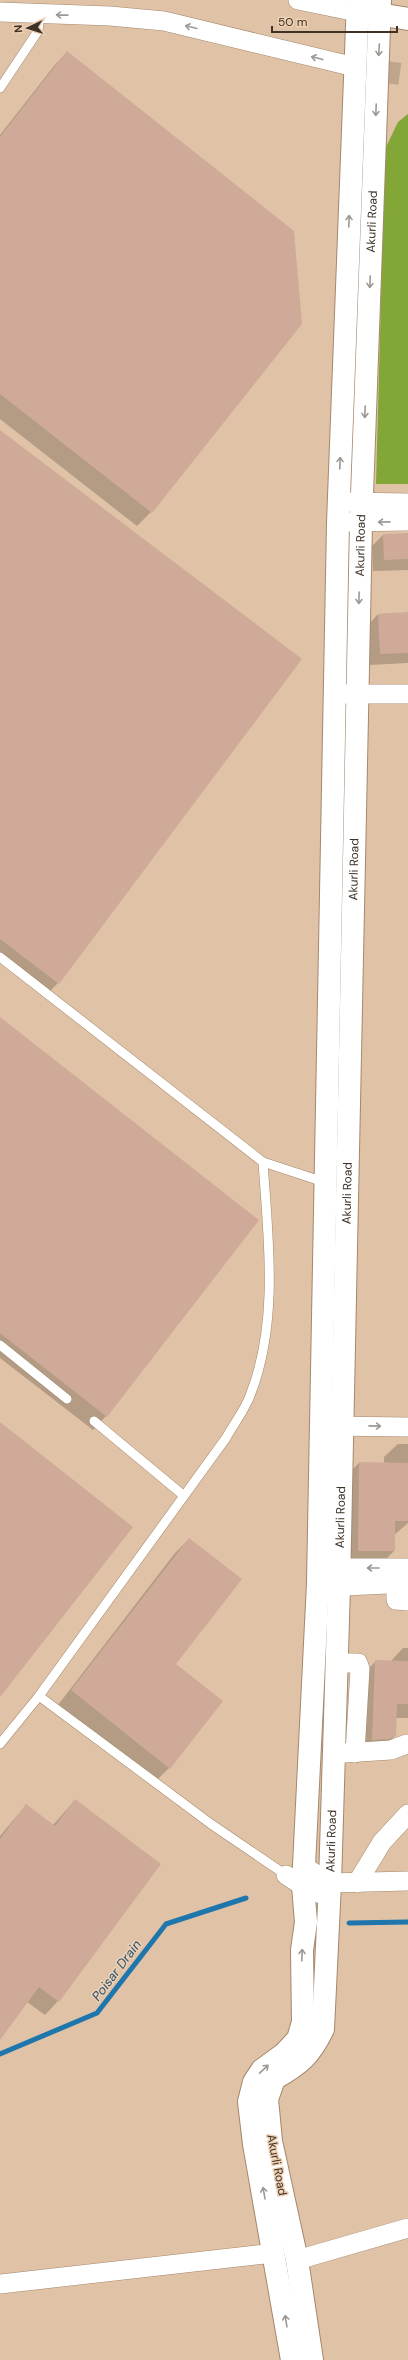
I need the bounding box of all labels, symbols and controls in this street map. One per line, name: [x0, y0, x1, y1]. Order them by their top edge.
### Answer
north arrow: [8, 8, 48, 48]
scale bar: [272, 8, 397, 34]
one-way arrow: [56, 11, 69, 19]
text: 50 m: [278, 14, 307, 30]
one-way arrow: [184, 23, 197, 31]
text: N: [11, 24, 25, 33]
one-way arrow: [375, 43, 383, 56]
one-way arrow: [311, 54, 324, 61]
one-way arrow: [373, 103, 380, 116]
street label: Akurli Road: [363, 190, 381, 253]
one-way arrow: [346, 215, 353, 228]
one-way arrow: [366, 275, 374, 288]
one-way arrow: [361, 405, 369, 418]
one-way arrow: [337, 457, 344, 470]
street label: Akurli Road: [352, 514, 369, 577]
one-way arrow: [378, 518, 391, 525]
one-way arrow: [355, 591, 363, 604]
street label: Akurli Road: [345, 838, 362, 901]
street label: Akurli Road: [338, 1162, 356, 1224]
one-way arrow: [368, 1422, 381, 1430]
street label: Akurli Road: [332, 1486, 349, 1548]
one-way arrow: [367, 1564, 380, 1572]
street label: Akurli Road: [322, 1810, 340, 1872]
water label: Poisar Drain: [88, 1936, 145, 2004]
one-way arrow: [298, 1949, 306, 1962]
one-way arrow: [259, 2064, 269, 2074]
street label: Akurli Road: [263, 2133, 291, 2197]
one-way arrow: [260, 2187, 268, 2200]
one-way arrow: [282, 2315, 290, 2328]

